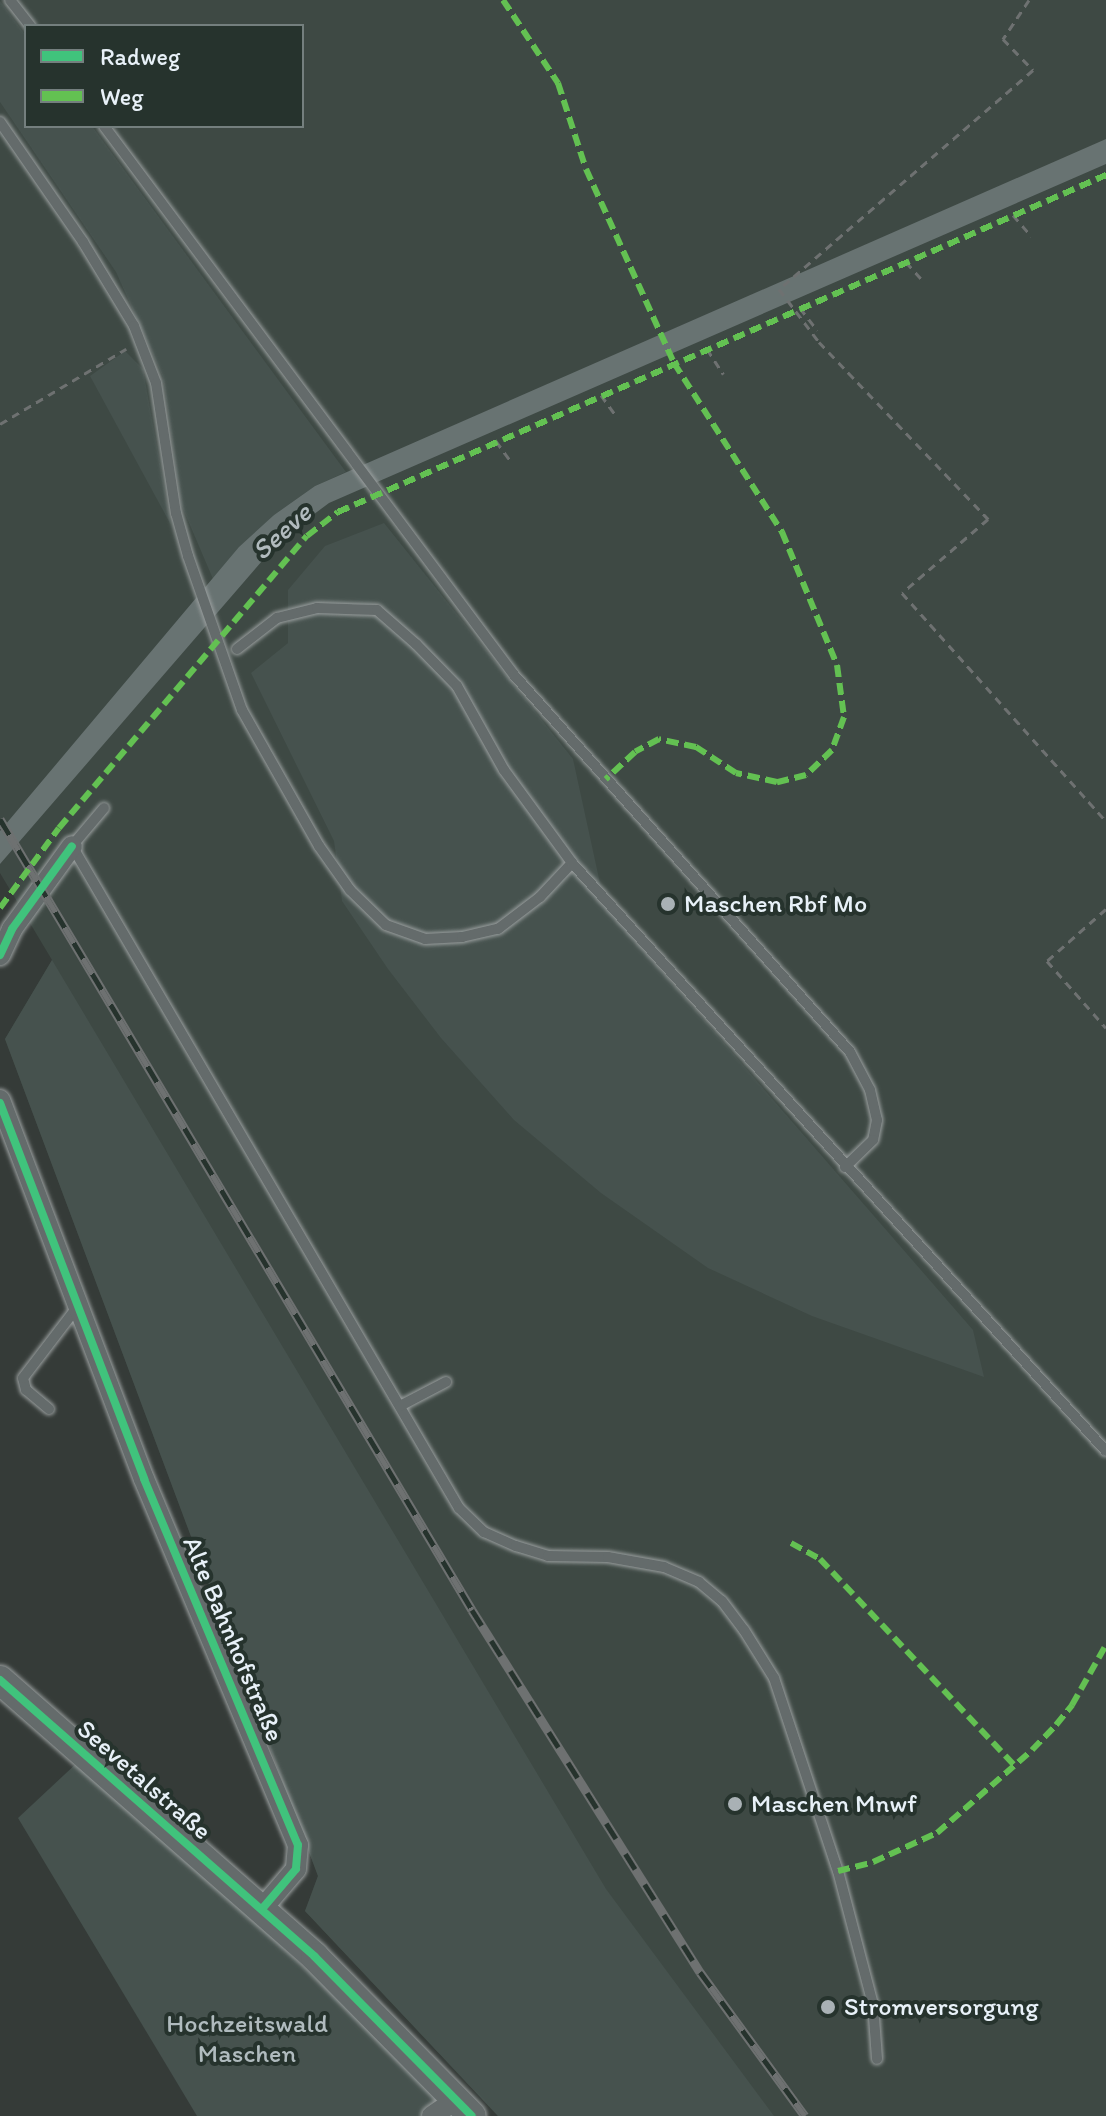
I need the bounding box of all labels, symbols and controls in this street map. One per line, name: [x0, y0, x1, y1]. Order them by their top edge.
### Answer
legend: [24, 24, 304, 128]
text: Radweg: [100, 42, 180, 71]
text: Weg: [100, 82, 143, 111]
water label: Seeve: [244, 495, 318, 567]
place label: Maschen Rbf Mo: [684, 888, 867, 920]
marker: Maschen Rbf Mo: [659, 895, 677, 913]
street label: Alte Bahnhofstraße: [176, 1531, 290, 1747]
street label: Seevetalstraße: [71, 1713, 217, 1847]
place label: Maschen Mnwf: [751, 1788, 918, 1820]
marker: Maschen Mnwf: [726, 1795, 744, 1813]
place label: Stromversorgung: [844, 1991, 1038, 2023]
marker: Stromversorgung: [819, 1998, 837, 2016]
park label: Hochzeitswald Maschen: [166, 2008, 328, 2070]

